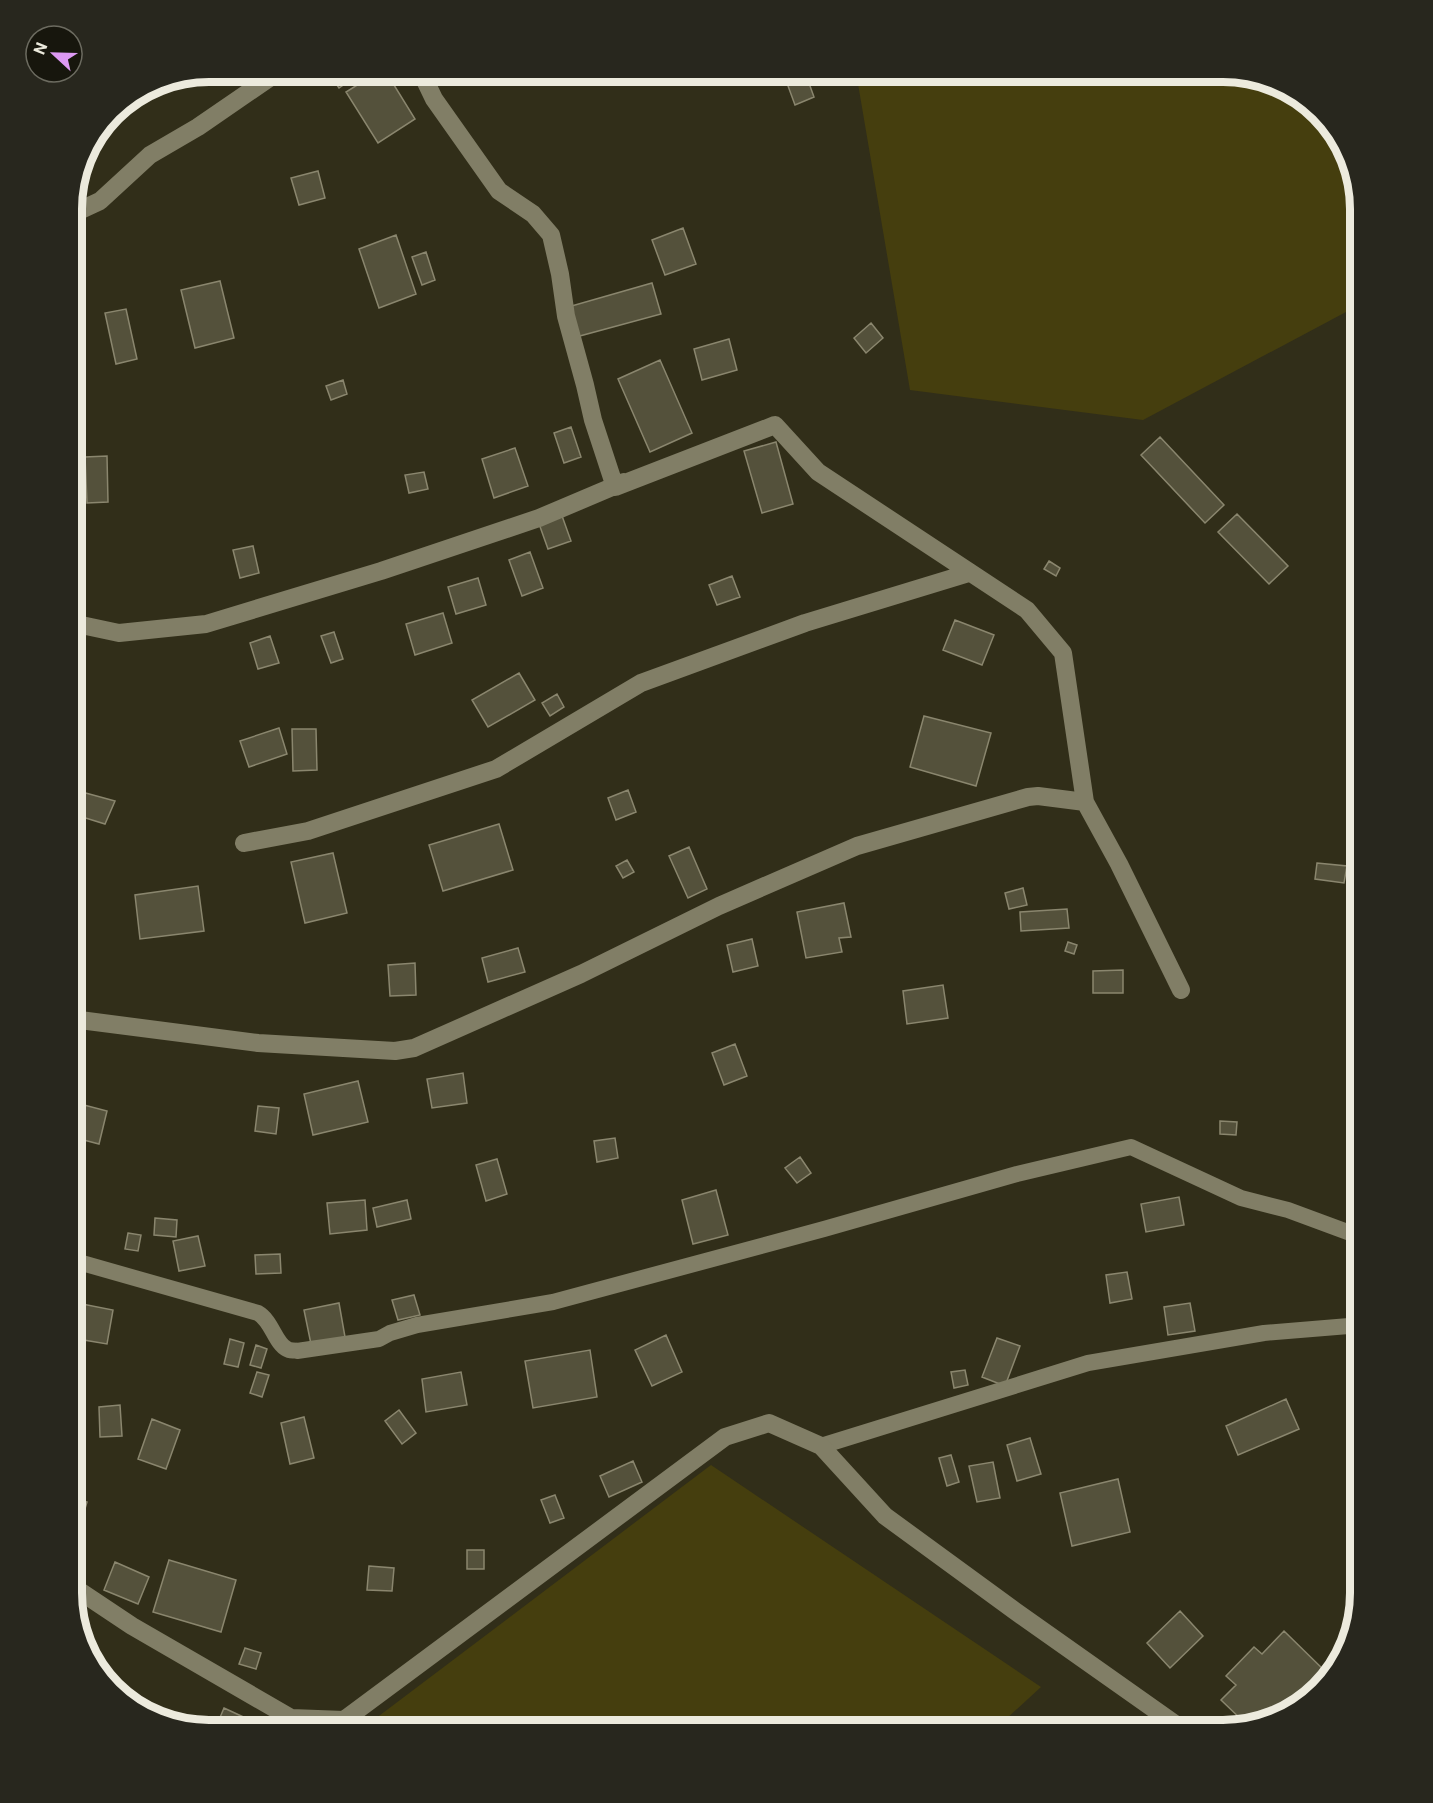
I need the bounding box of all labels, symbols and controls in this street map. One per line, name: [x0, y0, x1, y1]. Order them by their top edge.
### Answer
north arrow: [24, 24, 84, 84]
text: N: [30, 40, 51, 57]

